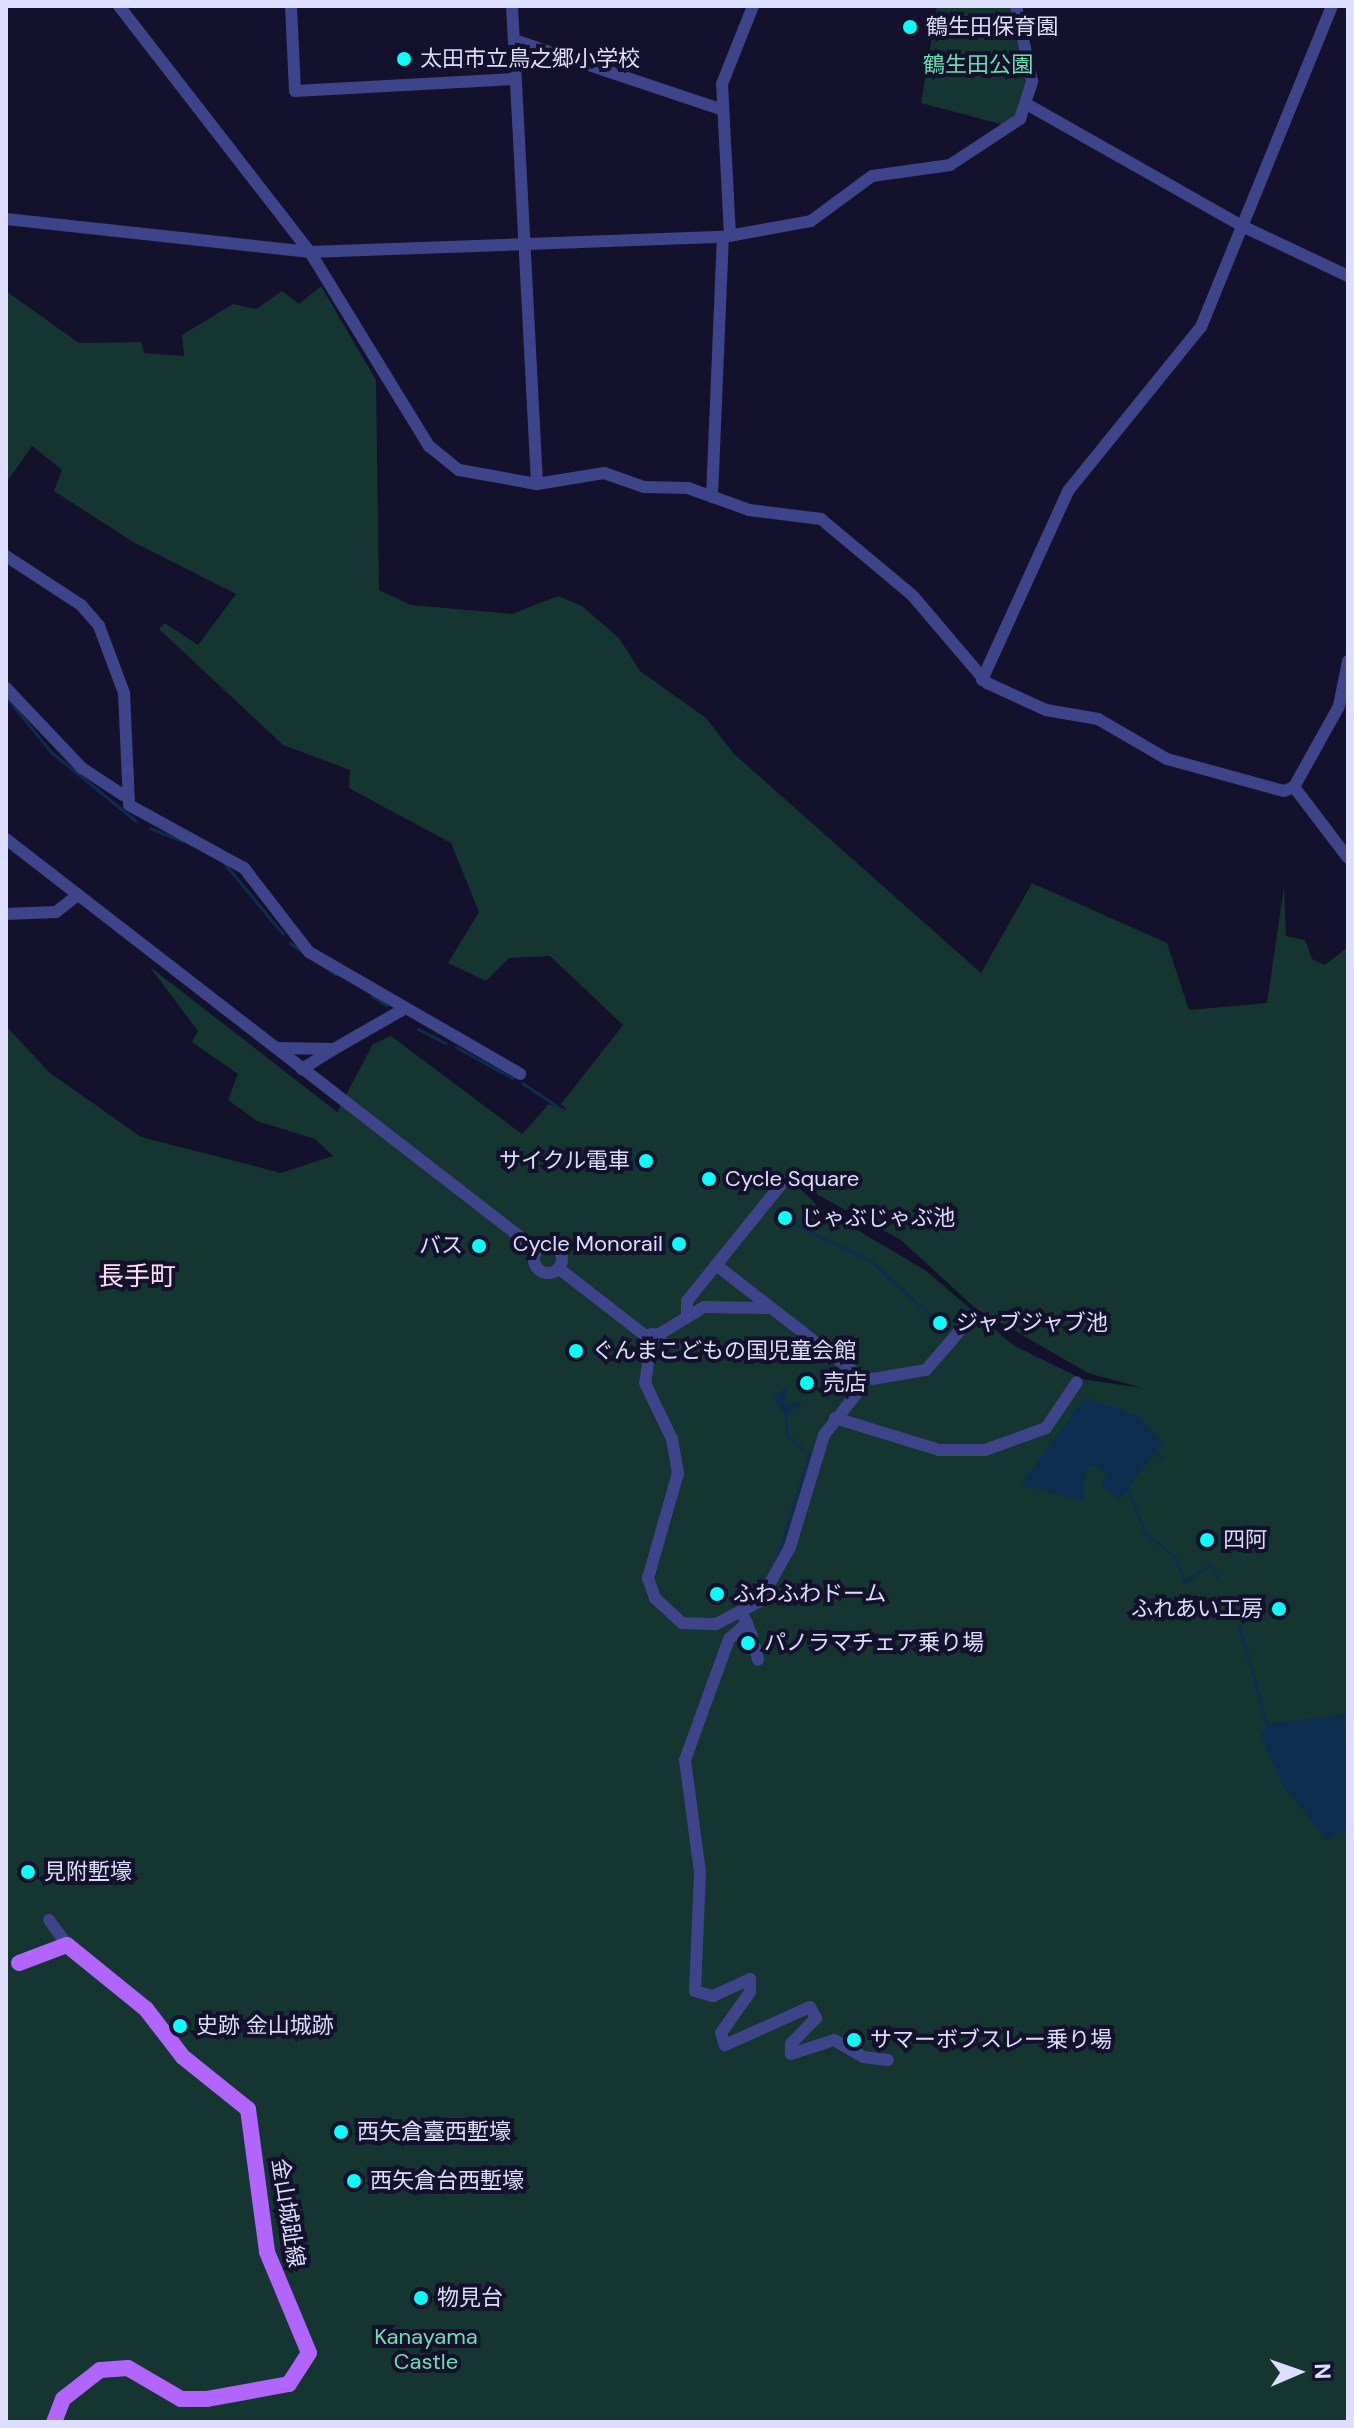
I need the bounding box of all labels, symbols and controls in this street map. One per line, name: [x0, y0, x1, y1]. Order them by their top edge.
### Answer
place label: 鶴生田保育園: [926, 14, 1058, 40]
marker: 鶴生田保育園: [901, 18, 919, 36]
place label: 太田市立鳥之郷小学校: [420, 46, 640, 72]
marker: 太田市立鳥之郷小学校: [395, 50, 413, 68]
park label: 鶴生田公園: [923, 52, 1033, 78]
place label: サイクル電車: [498, 1148, 630, 1174]
marker: サイクル電車: [637, 1152, 655, 1170]
place label: Cycle Square: [725, 1166, 859, 1192]
marker: Cycle Square: [700, 1170, 718, 1188]
place label: じゃぶじゃぶ池: [801, 1205, 955, 1231]
marker: じゃぶじゃぶ池: [776, 1209, 794, 1227]
place label: Cycle Monorail: [513, 1231, 663, 1257]
place label: バス: [419, 1233, 463, 1259]
marker: Cycle Monorail: [670, 1235, 688, 1253]
marker: バス: [470, 1237, 488, 1255]
district label: 長手町: [98, 1261, 176, 1293]
place label: ジャブジャブ池: [956, 1310, 1110, 1336]
marker: ジャブジャブ池: [931, 1314, 949, 1332]
place label: ぐんまこどもの国児童会館: [592, 1338, 856, 1364]
marker: ぐんまこどもの国児童会館: [567, 1342, 585, 1360]
place label: 売店: [823, 1370, 867, 1396]
marker: 売店: [798, 1374, 816, 1392]
place label: 四阿: [1223, 1527, 1267, 1553]
marker: 四阿: [1198, 1531, 1216, 1549]
place label: ふわふわドーム: [733, 1581, 887, 1607]
marker: ふわふわドーム: [708, 1585, 726, 1603]
place label: ふれあい工房: [1131, 1596, 1263, 1622]
marker: ふれあい工房: [1270, 1600, 1288, 1618]
place label: パノラマチェア乗り場: [764, 1630, 984, 1656]
marker: パノラマチェア乗り場: [739, 1634, 757, 1652]
place label: 見附塹壕: [44, 1859, 132, 1885]
marker: 見附塹壕: [19, 1863, 37, 1881]
place label: 史跡 金山城跡: [196, 2013, 334, 2039]
marker: 史跡 金山城跡: [171, 2017, 189, 2035]
place label: サマーボブスレー乗り場: [870, 2027, 1112, 2053]
marker: サマーボブスレー乗り場: [845, 2031, 863, 2049]
place label: 西矢倉臺西塹壕: [357, 2119, 511, 2145]
marker: 西矢倉臺西塹壕: [332, 2123, 350, 2141]
street label: 金山城趾線: [266, 2157, 310, 2269]
place label: 西矢倉台西塹壕: [370, 2168, 524, 2194]
marker: 西矢倉台西塹壕: [345, 2172, 363, 2190]
place label: 物見台: [437, 2285, 503, 2311]
marker: 物見台: [412, 2289, 430, 2307]
park label: Kanayama Castle: [374, 2323, 478, 2374]
north arrow: [1258, 2332, 1338, 2412]
text: N: [1308, 2363, 1337, 2380]

